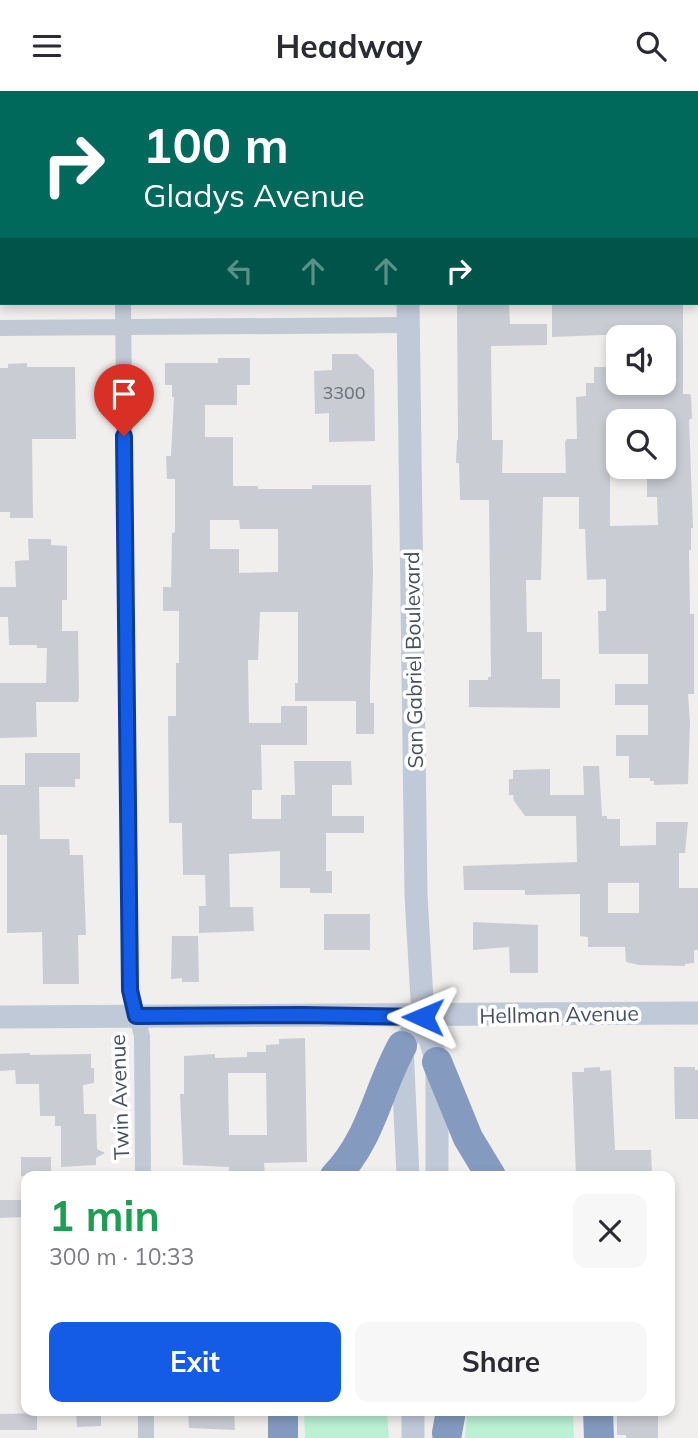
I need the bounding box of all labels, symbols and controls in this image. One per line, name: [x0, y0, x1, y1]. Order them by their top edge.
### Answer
text: Headway: [276, 26, 422, 66]
icon: menu: [28, 27, 66, 65]
icon: search: [632, 27, 670, 65]
text: 100 m: [143, 114, 289, 175]
icon: right: [28, 119, 119, 210]
text: Gladys Avenue: [143, 175, 365, 215]
icon: left: [221, 252, 259, 290]
icon: ahead: [294, 252, 332, 290]
icon: ahead: [367, 252, 405, 290]
icon: right: [440, 252, 478, 290]
map controls: [606, 325, 676, 479]
button: sound: [606, 325, 676, 395]
pin: [94, 364, 154, 436]
icon: arrive: [105, 375, 143, 413]
house number: 3300: [322, 381, 366, 404]
button: search: [606, 409, 676, 479]
street label: San Gabriel Boulevard: [398, 551, 428, 769]
position arrow: [386, 980, 460, 1054]
street label: Hellman Avenue: [479, 1000, 639, 1028]
street label: Twin Avenue: [104, 1034, 134, 1160]
text: 1 min: [49, 1189, 160, 1242]
button: close: [573, 1194, 647, 1268]
text: 300 m · 10:33: [49, 1242, 194, 1271]
button: Exit: [49, 1322, 341, 1402]
button: Share: [355, 1322, 647, 1402]

